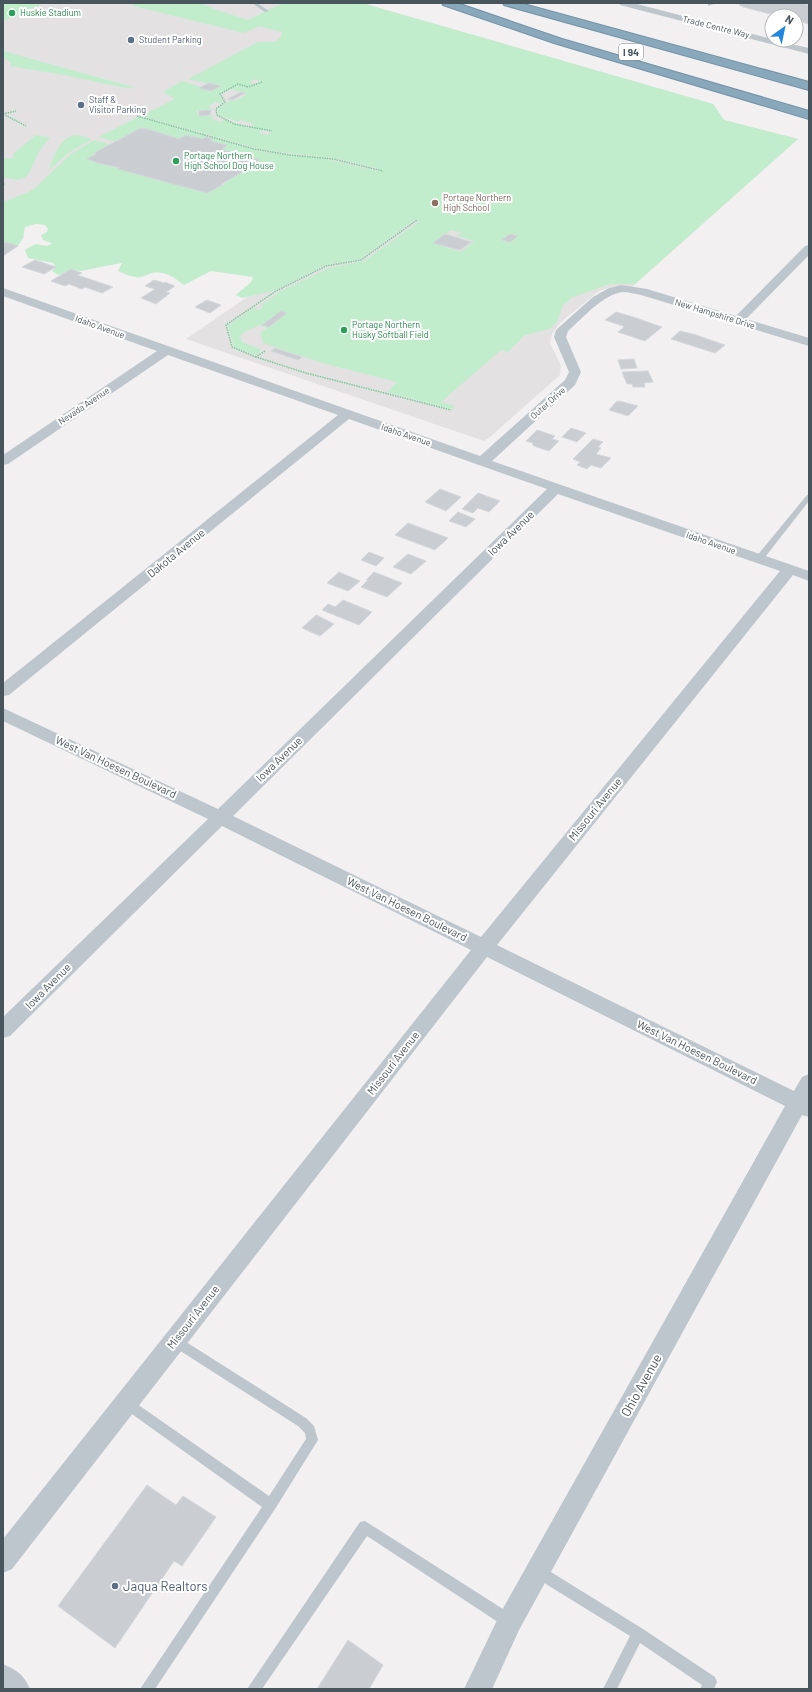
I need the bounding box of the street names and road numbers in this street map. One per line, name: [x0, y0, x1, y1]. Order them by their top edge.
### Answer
street label: Trade Centre Way: [682, 13, 751, 40]
road number: I 94: [619, 44, 643, 60]
street label: New Hampshire Drive: [674, 296, 757, 331]
street label: Idaho Avenue: [74, 312, 127, 341]
street label: Nevada Avenue: [56, 384, 112, 427]
street label: Outer Drive: [528, 384, 568, 421]
street label: Idaho Avenue: [380, 421, 433, 448]
street label: Iowa Avenue: [485, 507, 537, 558]
street label: Dakota Avenue: [144, 525, 207, 580]
street label: Idaho Avenue: [685, 529, 738, 556]
street label: West Van Hoesen Boulevard: [54, 733, 179, 800]
street label: Iowa Avenue: [253, 733, 305, 784]
street label: Missouri Avenue: [565, 775, 624, 843]
street label: West Van Hoesen Boulevard: [345, 874, 469, 943]
street label: Iowa Avenue: [22, 960, 73, 1011]
street label: West Van Hoesen Boulevard: [635, 1017, 759, 1086]
street label: Missouri Avenue: [364, 1028, 421, 1097]
street label: Missouri Avenue: [164, 1282, 221, 1351]
street label: Ohio Avenue: [617, 1351, 665, 1419]

